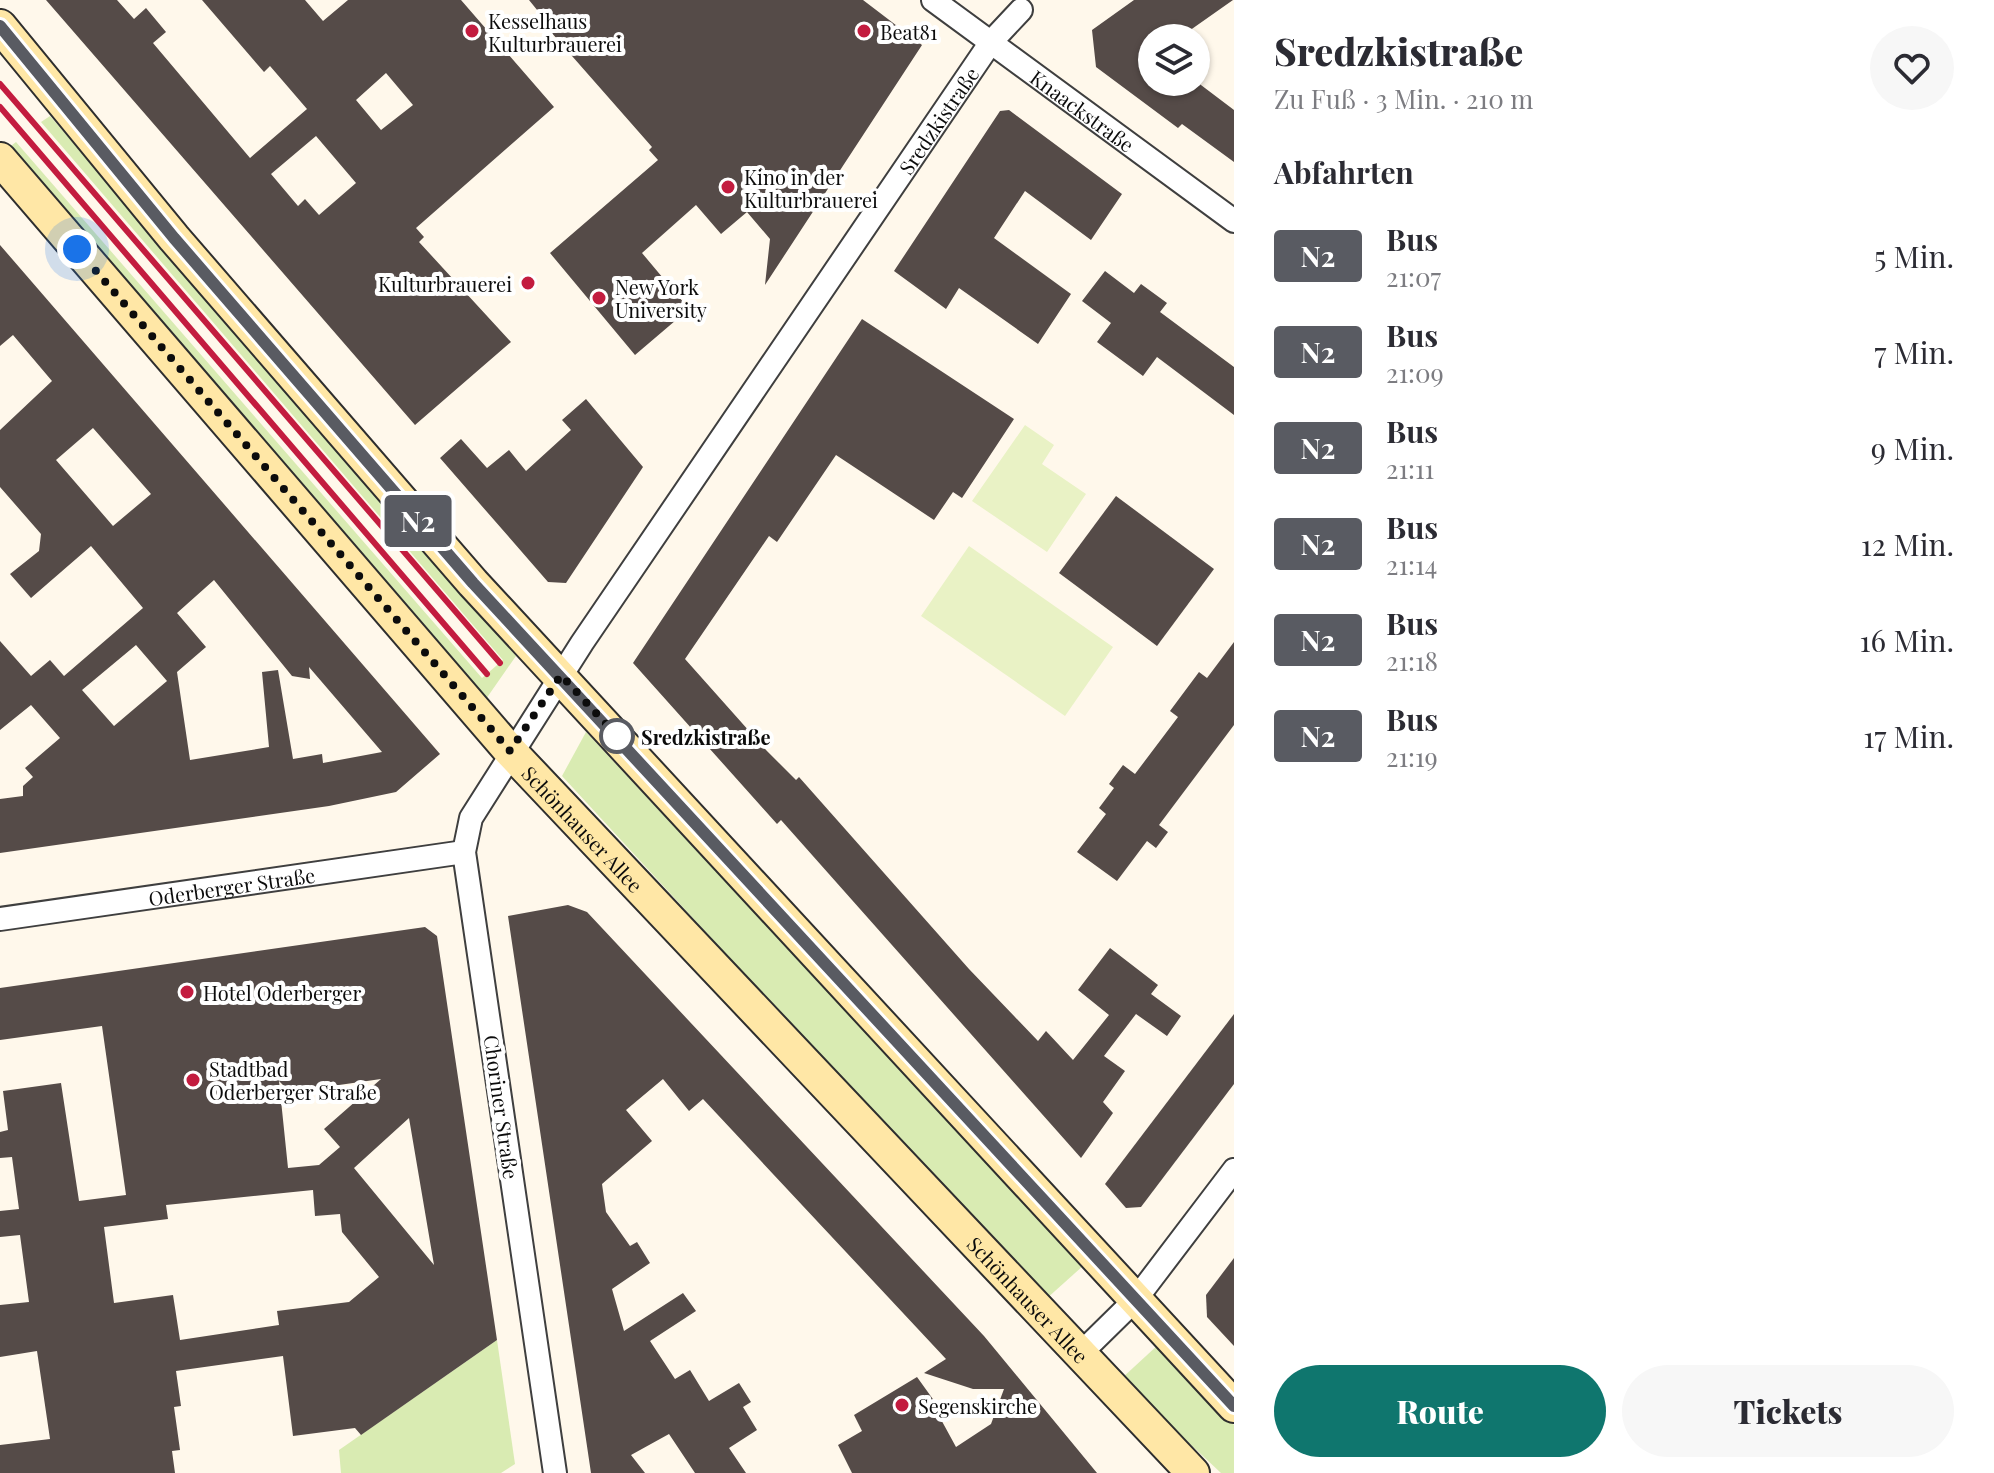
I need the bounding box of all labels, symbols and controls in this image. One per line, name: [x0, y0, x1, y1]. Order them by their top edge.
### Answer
place label: Kesselhaus Kulturbrauerei: [488, 7, 622, 57]
place label: Beat81: [880, 18, 937, 45]
marker: Kesselhaus Kulturbrauerei: [463, 22, 481, 40]
marker: Beat81: [855, 22, 873, 40]
map controls: [1138, 24, 1210, 96]
button: layers: [1138, 24, 1210, 96]
text: Sredzkistraße: [1274, 25, 1523, 76]
button: heart: [1870, 26, 1954, 110]
street label: Sredzkistraße: [892, 61, 984, 179]
street label: Knaackstraße: [1026, 63, 1140, 157]
text: Zu Fuß · 3 Min. · 210 m: [1274, 81, 1533, 116]
text: Abfahrten: [1274, 152, 1414, 192]
place label: Kino in der Kulturbrauerei: [744, 163, 878, 213]
marker: Kino in der Kulturbrauerei: [719, 178, 737, 196]
text: Bus: [1386, 219, 1438, 259]
your location: [57, 229, 97, 269]
text: 5 Min.: [1874, 236, 1954, 276]
text: N2: [1301, 237, 1335, 274]
text: 21:07: [1386, 259, 1441, 294]
place label: Kulturbrauerei: [378, 270, 512, 297]
place label: New York University: [615, 273, 707, 323]
marker: Kulturbrauerei: [519, 274, 537, 292]
marker: New York University: [590, 289, 608, 307]
text: Bus: [1386, 315, 1438, 355]
text: 7 Min.: [1874, 332, 1954, 372]
text: N2: [1301, 333, 1335, 370]
text: 21:09: [1386, 355, 1444, 390]
text: Bus: [1386, 411, 1438, 451]
text: 9 Min.: [1871, 428, 1954, 468]
text: N2: [1301, 429, 1335, 466]
text: 21:11: [1386, 451, 1434, 486]
line badge: N2: [382, 495, 454, 547]
text: N2: [401, 502, 435, 539]
text: Bus: [1386, 507, 1438, 547]
text: 12 Min.: [1861, 524, 1954, 564]
text: N2: [1301, 525, 1335, 562]
text: 21:14: [1386, 547, 1437, 582]
text: Bus: [1386, 603, 1438, 643]
text: 16 Min.: [1860, 620, 1954, 660]
text: N2: [1301, 621, 1335, 658]
text: 21:18: [1386, 643, 1438, 678]
text: Bus: [1386, 699, 1438, 739]
text: 17 Min.: [1863, 716, 1954, 756]
text: N2: [1301, 717, 1335, 754]
marker: Sredzkistraße: [600, 719, 634, 753]
place label: Sredzkistraße: [641, 723, 770, 750]
text: 21:19: [1386, 739, 1438, 774]
street label: Schönhauser Allee: [517, 759, 650, 898]
street label: Oderberger Straße: [147, 860, 317, 911]
place label: Hotel Oderberger: [203, 979, 361, 1006]
marker: Hotel Oderberger: [178, 983, 196, 1001]
street label: Choriner Straße: [479, 1033, 525, 1181]
place label: Stadtbad Oderberger Straße: [209, 1055, 377, 1105]
marker: Stadtbad Oderberger Straße: [184, 1071, 202, 1089]
street label: Schönhauser Allee: [962, 1230, 1095, 1368]
button: Route: [1274, 1365, 1606, 1457]
button: Tickets: [1622, 1365, 1954, 1457]
place label: Segenskirche: [918, 1392, 1037, 1419]
marker: Segenskirche: [893, 1396, 911, 1414]

